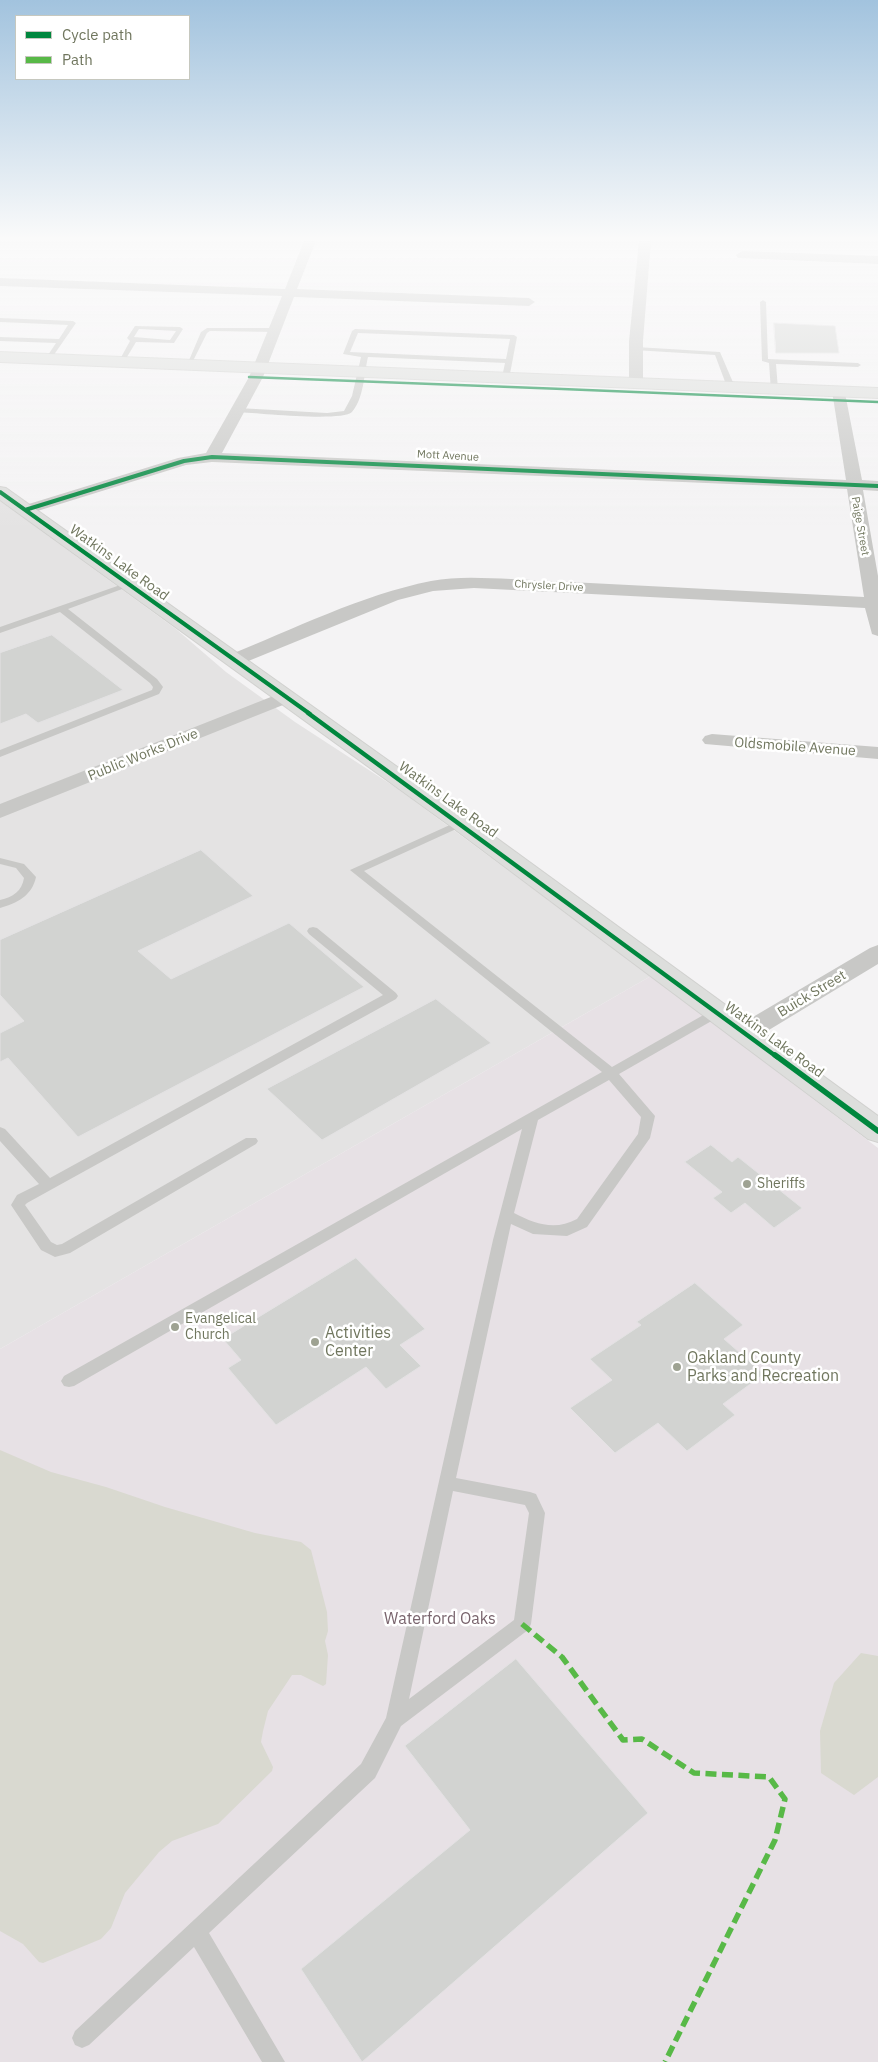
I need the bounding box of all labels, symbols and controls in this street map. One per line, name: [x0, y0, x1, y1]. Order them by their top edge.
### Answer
legend: [15, 15, 190, 80]
text: Cycle path: [62, 25, 133, 44]
text: Path: [62, 50, 93, 69]
street label: Mott Avenue: [417, 448, 479, 464]
street label: Paige Street: [848, 495, 872, 557]
street label: Watkins Lake Road: [66, 521, 172, 605]
street label: Chrysler Drive: [514, 578, 584, 594]
street label: Public Works Drive: [85, 725, 201, 785]
street label: Oldsmobile Avenue: [734, 734, 856, 760]
street label: Watkins Lake Road: [395, 758, 501, 842]
street label: Buick Street: [775, 967, 849, 1021]
street label: Watkins Lake Road: [721, 998, 827, 1082]
place label: Sheriffs: [757, 1176, 805, 1192]
marker: Sheriffs: [741, 1178, 753, 1190]
place label: Evangelical Church: [185, 1311, 256, 1344]
marker: Evangelical Church: [169, 1321, 181, 1333]
place label: Activities Center: [325, 1323, 391, 1361]
marker: Activities Center: [309, 1336, 321, 1348]
place label: Oakland County Parks and Recreation: [687, 1348, 839, 1386]
marker: Oakland County Parks and Recreation: [671, 1361, 683, 1373]
park label: Waterford Oaks: [384, 1609, 496, 1629]

